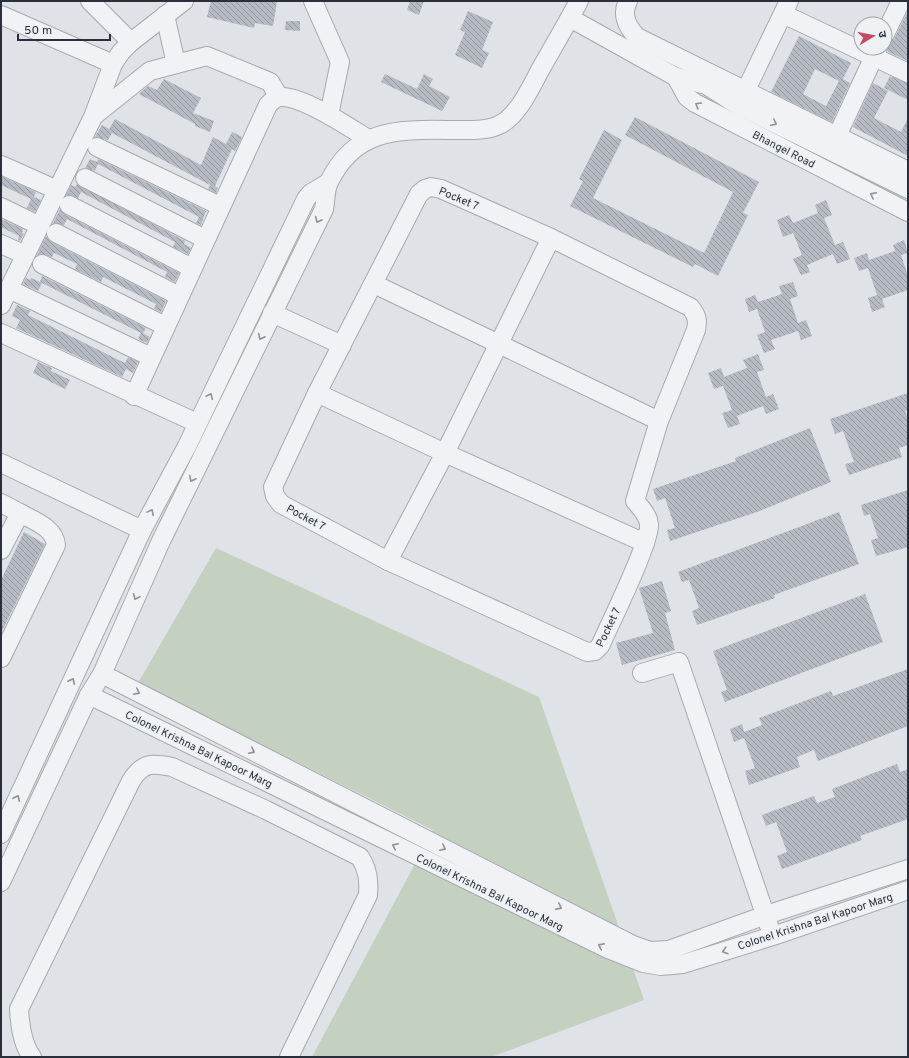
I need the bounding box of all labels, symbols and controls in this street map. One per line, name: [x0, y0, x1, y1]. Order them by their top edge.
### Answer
scale bar: [18, 16, 110, 42]
north arrow: [853, 16, 893, 56]
text: 50 m: [24, 23, 52, 39]
text: उ: [874, 30, 889, 39]
one-way arrow: [695, 102, 702, 109]
one-way arrow: [769, 118, 777, 126]
street label: Bhangel Road: [750, 128, 817, 172]
street label: Pocket 7: [436, 184, 481, 214]
one-way arrow: [870, 192, 877, 199]
one-way arrow: [315, 216, 323, 224]
one-way arrow: [258, 333, 266, 340]
one-way arrow: [205, 393, 213, 401]
one-way arrow: [189, 475, 197, 483]
street label: Pocket 7: [284, 502, 328, 534]
one-way arrow: [147, 509, 154, 517]
one-way arrow: [133, 592, 141, 600]
street label: Pocket 7: [593, 605, 625, 649]
one-way arrow: [67, 677, 75, 685]
one-way arrow: [132, 687, 140, 695]
street label: Colonel Krishna Bal Kapoor Marg: [123, 708, 275, 792]
one-way arrow: [248, 746, 256, 754]
one-way arrow: [12, 795, 20, 803]
one-way arrow: [392, 843, 400, 851]
one-way arrow: [439, 843, 446, 851]
street label: Colonel Krishna Bal Kapoor Marg: [414, 851, 566, 935]
street label: Colonel Krishna Bal Kapoor Marg: [736, 890, 895, 954]
one-way arrow: [555, 902, 562, 910]
one-way arrow: [597, 943, 605, 951]
one-way arrow: [722, 946, 729, 955]

